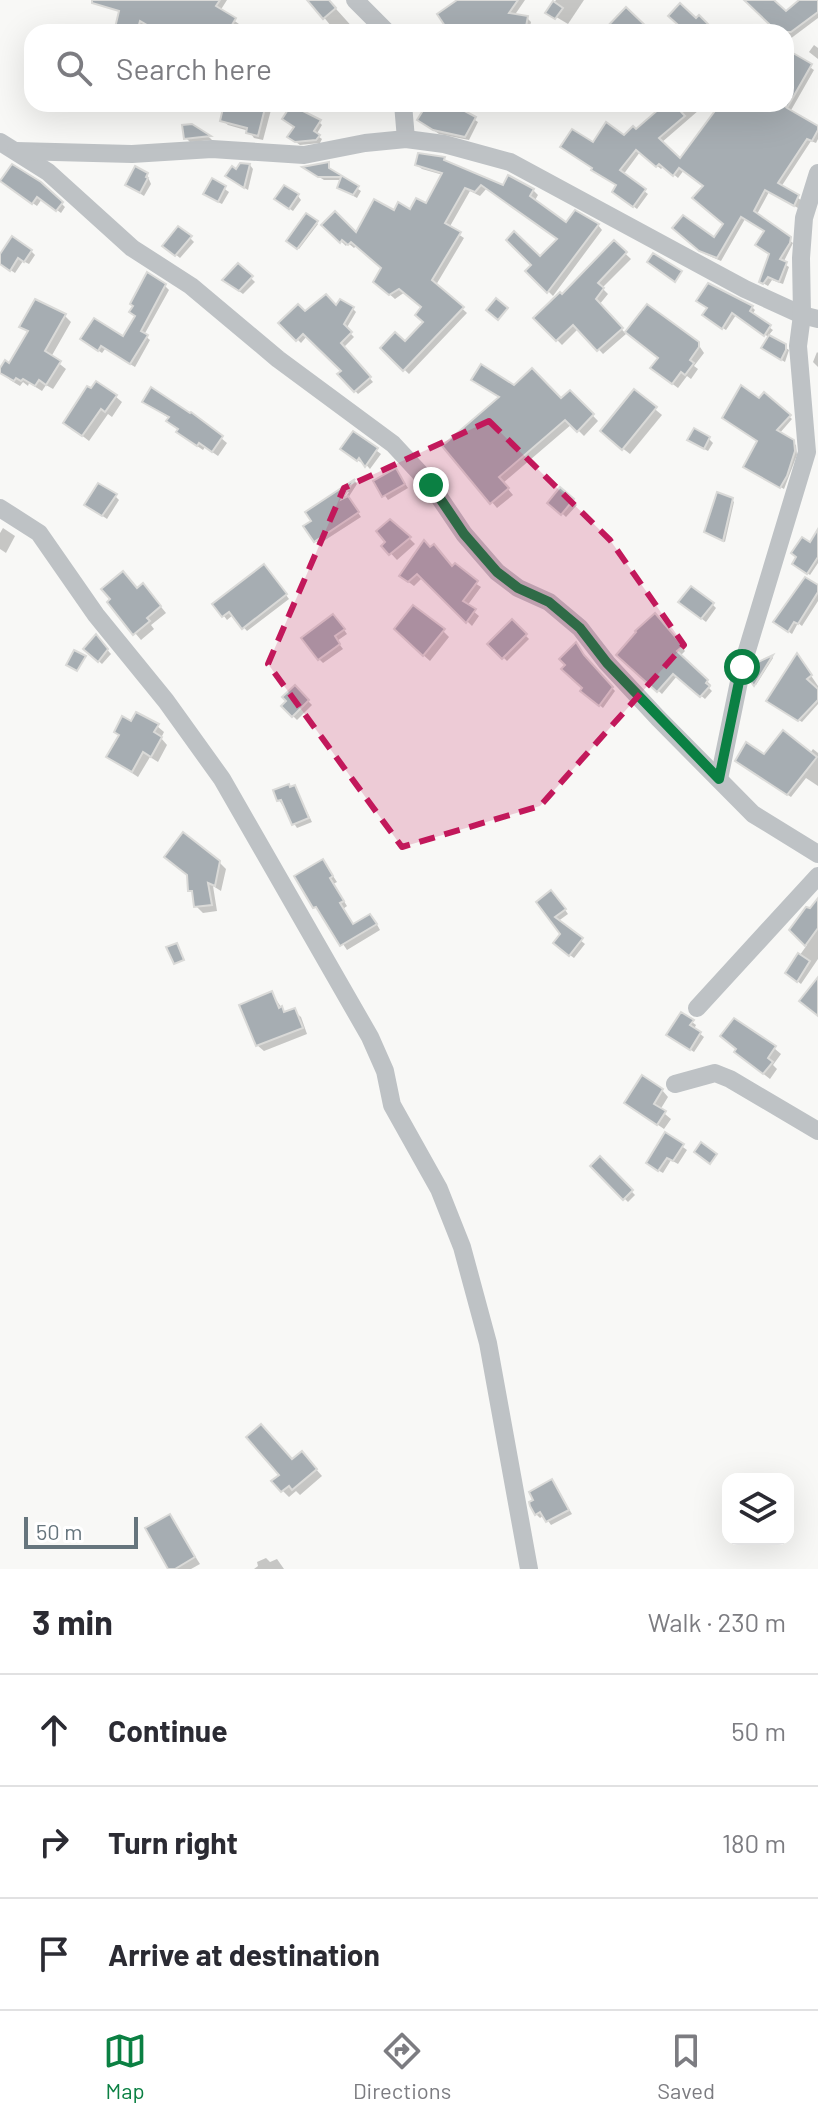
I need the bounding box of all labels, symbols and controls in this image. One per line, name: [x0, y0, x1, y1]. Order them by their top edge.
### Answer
search box: [24, 24, 794, 112]
icon: search: [52, 46, 96, 90]
text: Search here: [116, 50, 272, 86]
route end: [413, 467, 449, 503]
route start: [724, 649, 760, 685]
map controls: [722, 1473, 794, 1545]
button: layers: [722, 1473, 794, 1545]
scale bar: [24, 1513, 138, 1549]
text: 50 m: [36, 1518, 82, 1544]
text: 3 min: [32, 1601, 113, 1642]
text: Walk · 230 m: [648, 1606, 786, 1637]
icon: ahead: [32, 1708, 76, 1752]
text: Continue: [108, 1712, 228, 1748]
text: 50 m: [731, 1715, 786, 1746]
icon: right: [32, 1820, 76, 1864]
text: Turn right: [108, 1824, 238, 1860]
text: 180 m: [722, 1827, 786, 1858]
icon: arrive: [32, 1932, 76, 1976]
text: Arrive at destination: [108, 1936, 380, 1972]
tab: Map: [103, 2029, 147, 2103]
tab: Directions: [353, 2029, 451, 2103]
tab: Saved: [657, 2029, 715, 2103]

